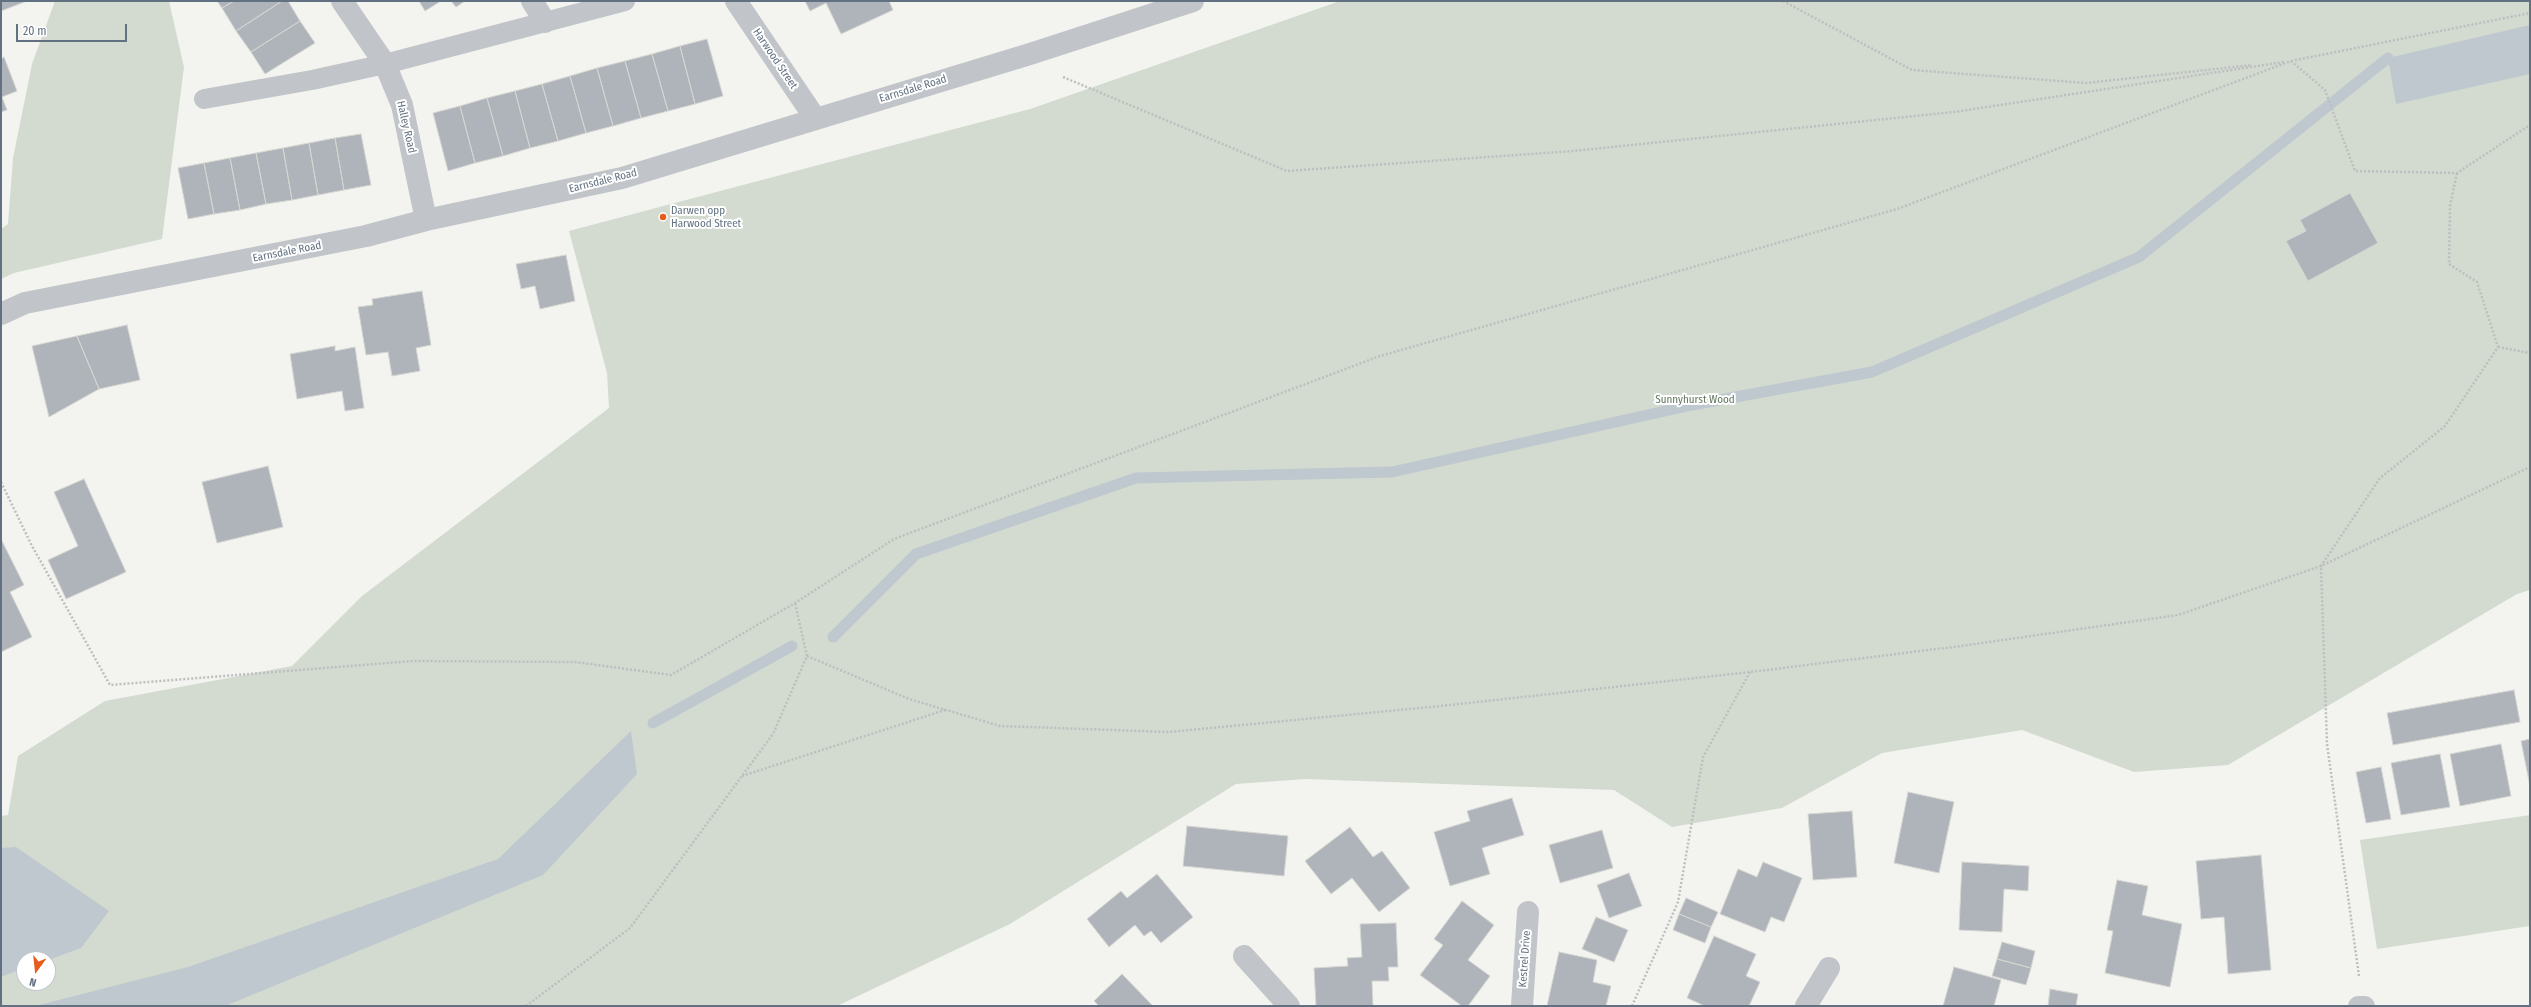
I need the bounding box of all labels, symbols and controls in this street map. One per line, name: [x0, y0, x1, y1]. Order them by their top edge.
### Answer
scale bar: [18, 16, 129, 42]
text: 20 m: [23, 24, 47, 38]
street label: Harwood Street: [750, 26, 800, 92]
street label: Earnsdale Road: [878, 73, 948, 105]
street label: Halley Road: [394, 100, 418, 154]
street label: Earnsdale Road: [568, 166, 638, 196]
place label: Darwen opp Harwood Street: [671, 204, 741, 230]
marker: Darwen opp Harwood Street: [658, 212, 668, 222]
street label: Earnsdale Road: [252, 239, 322, 265]
park label: Sunnyhurst Wood: [1655, 393, 1735, 407]
street label: Kestrel Drive: [1516, 930, 1534, 988]
north arrow: [16, 951, 56, 991]
text: N: [28, 975, 38, 989]

